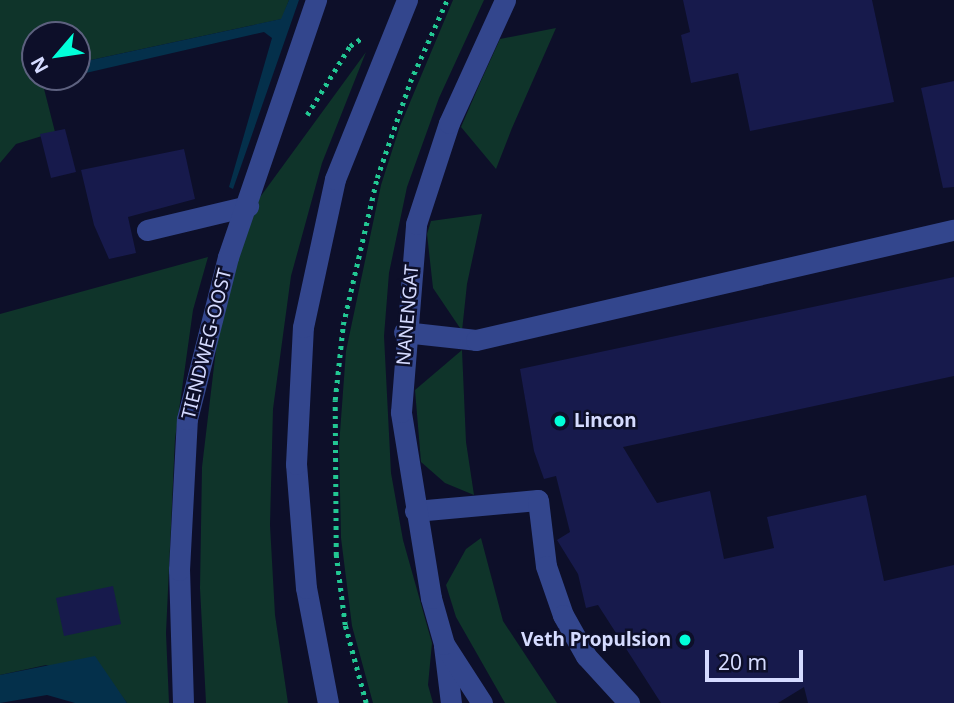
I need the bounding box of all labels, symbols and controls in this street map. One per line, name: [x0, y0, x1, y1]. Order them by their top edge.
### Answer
north arrow: [21, 21, 91, 91]
text: N: [24, 52, 55, 78]
street label: NANENGAT: [392, 264, 424, 366]
street label: TIENDWEG-OOST: [177, 266, 237, 422]
place label: Lincon: [574, 410, 637, 432]
marker: Lincon: [552, 413, 568, 429]
place label: Veth Propulsion: [521, 629, 671, 651]
marker: Veth Propulsion: [677, 632, 693, 648]
scale bar: [709, 636, 807, 680]
text: 20 m: [718, 648, 767, 676]

